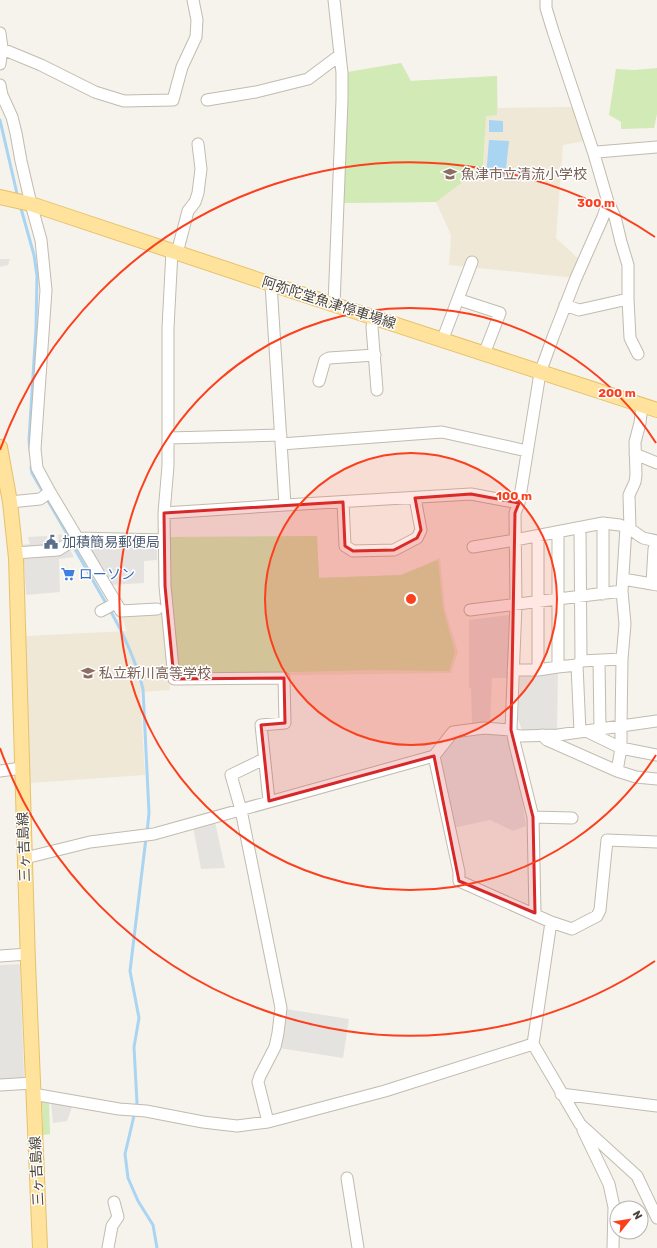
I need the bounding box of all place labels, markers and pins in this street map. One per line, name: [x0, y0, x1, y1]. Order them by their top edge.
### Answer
school or university icon: 魚津市立清流小学校: [442, 166, 458, 182]
place label: 魚津市立清流小学校: [461, 166, 587, 183]
public building icon: 加積簡易郵便局: [43, 534, 59, 550]
place label: 加積簡易郵便局: [62, 534, 160, 551]
supermarket icon: ローソン: [60, 566, 76, 582]
place label: ローソン: [79, 566, 135, 583]
centre of rings: [404, 592, 418, 606]
school or university icon: 私立新川高等学校: [80, 665, 96, 681]
place label: 私立新川高等学校: [99, 665, 211, 682]

